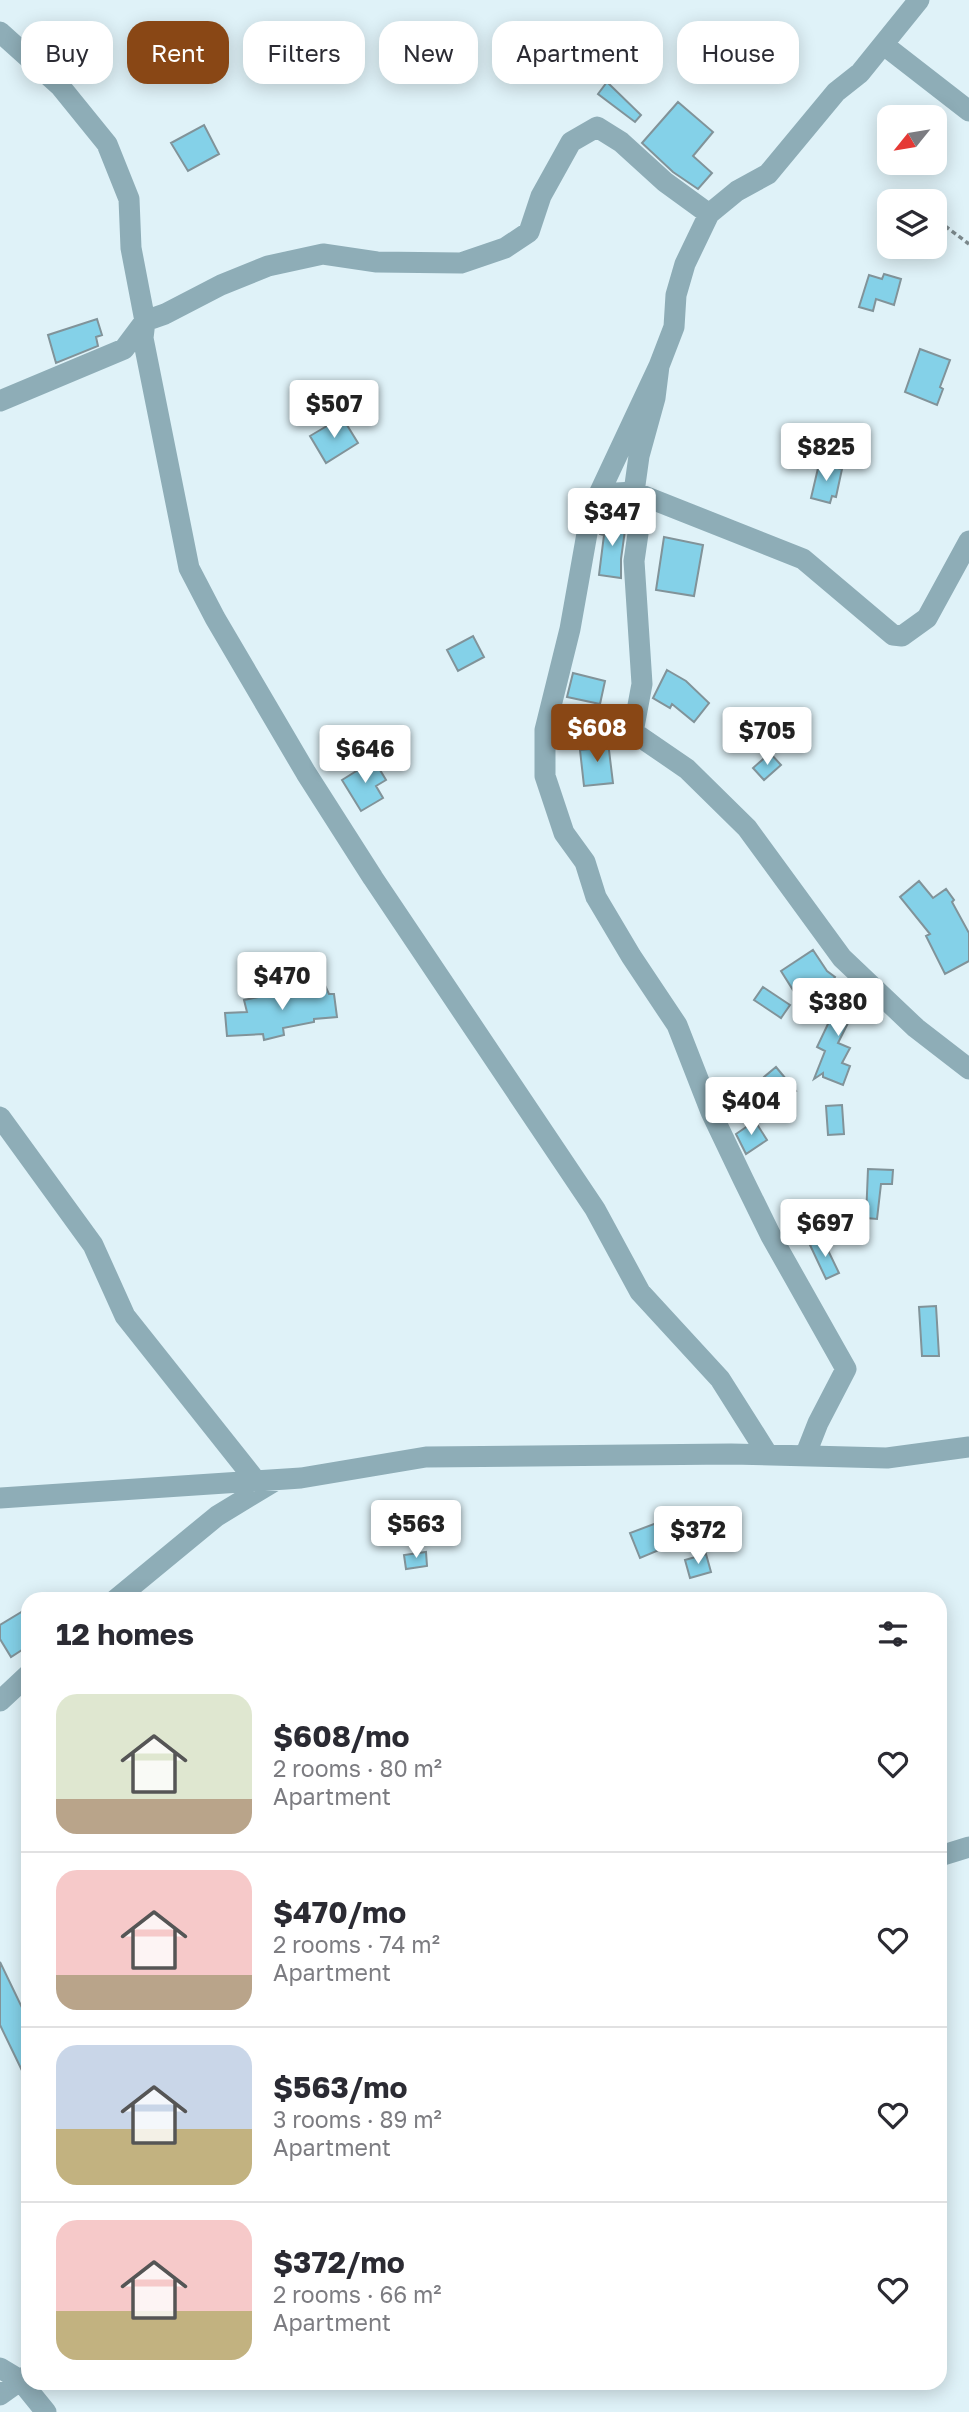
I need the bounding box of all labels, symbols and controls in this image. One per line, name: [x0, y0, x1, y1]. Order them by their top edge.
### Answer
chip: Buy: [21, 21, 113, 84]
chip: Rent: [127, 21, 229, 84]
chip: Filters: [243, 21, 365, 84]
chip: New: [379, 21, 478, 84]
chip: Apartment: [492, 21, 663, 84]
chip: House: [677, 21, 799, 84]
north arrow: [877, 105, 947, 175]
map controls: [877, 105, 947, 259]
button: layers: [877, 189, 947, 259]
pin: $507: [293, 380, 375, 440]
text: $507: [306, 389, 362, 417]
pin: $825: [785, 424, 867, 483]
text: $825: [797, 432, 855, 460]
pin: $347: [571, 489, 653, 548]
text: $347: [584, 497, 640, 525]
pin: $608: [556, 704, 638, 764]
pin: $705: [726, 708, 808, 767]
text: $608: [567, 713, 627, 741]
text: $705: [739, 716, 795, 744]
pin: $646: [324, 726, 406, 785]
text: $646: [336, 734, 395, 762]
pin: $470: [241, 953, 323, 1012]
text: $470: [253, 961, 311, 989]
pin: $380: [797, 978, 879, 1038]
text: $380: [808, 987, 868, 1015]
pin: $404: [710, 1078, 792, 1137]
text: $404: [721, 1086, 781, 1114]
pin: $697: [784, 1200, 866, 1259]
text: $697: [796, 1208, 854, 1236]
pin: $563: [375, 1500, 457, 1560]
pin: $372: [657, 1506, 739, 1566]
text: $563: [387, 1509, 445, 1537]
text: $372: [670, 1515, 726, 1543]
icon: filters: [874, 1615, 912, 1653]
text: 12 homes: [56, 1616, 194, 1652]
text: $608/mo: [273, 1718, 410, 1754]
icon: home: [112, 1722, 196, 1806]
icon: heart: [874, 1745, 912, 1783]
text: 2 rooms · 80 m²: [273, 1754, 442, 1782]
text: Apartment: [273, 1782, 391, 1810]
text: $470/mo: [273, 1894, 406, 1930]
icon: home: [112, 1898, 196, 1982]
icon: heart: [874, 1921, 912, 1959]
text: 2 rooms · 74 m²: [273, 1930, 440, 1958]
text: Apartment: [273, 1958, 391, 1986]
text: $563/mo: [273, 2069, 407, 2105]
icon: home: [112, 2073, 196, 2157]
icon: heart: [874, 2096, 912, 2134]
text: 3 rooms · 89 m²: [273, 2105, 442, 2133]
text: Apartment: [273, 2133, 391, 2161]
text: $372/mo: [273, 2244, 405, 2280]
icon: home: [112, 2248, 196, 2332]
icon: heart: [874, 2271, 912, 2309]
text: 2 rooms · 66 m²: [273, 2280, 442, 2308]
text: Apartment: [273, 2308, 391, 2336]

